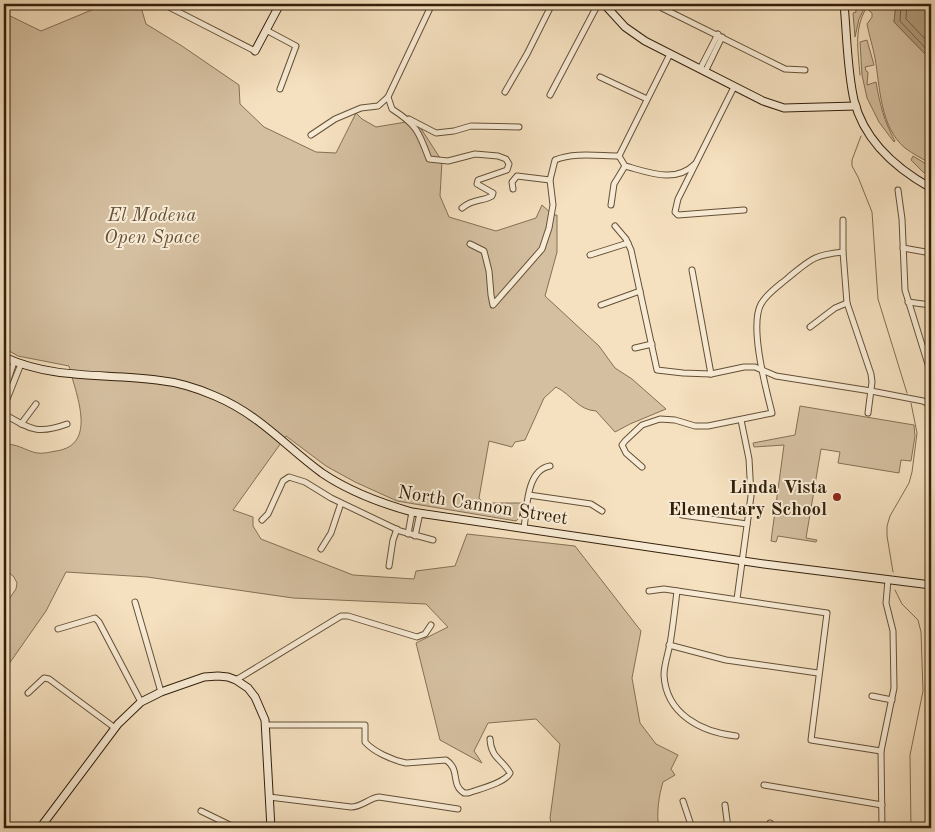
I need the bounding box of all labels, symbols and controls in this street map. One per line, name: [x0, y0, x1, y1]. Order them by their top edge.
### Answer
park label: El Modena Open Space: [104, 207, 200, 248]
place label: Linda Vista Elementary School: [668, 479, 827, 520]
street label: North Cannon Street: [396, 484, 569, 529]
marker: Linda Vista Elementary School: [831, 491, 843, 503]

